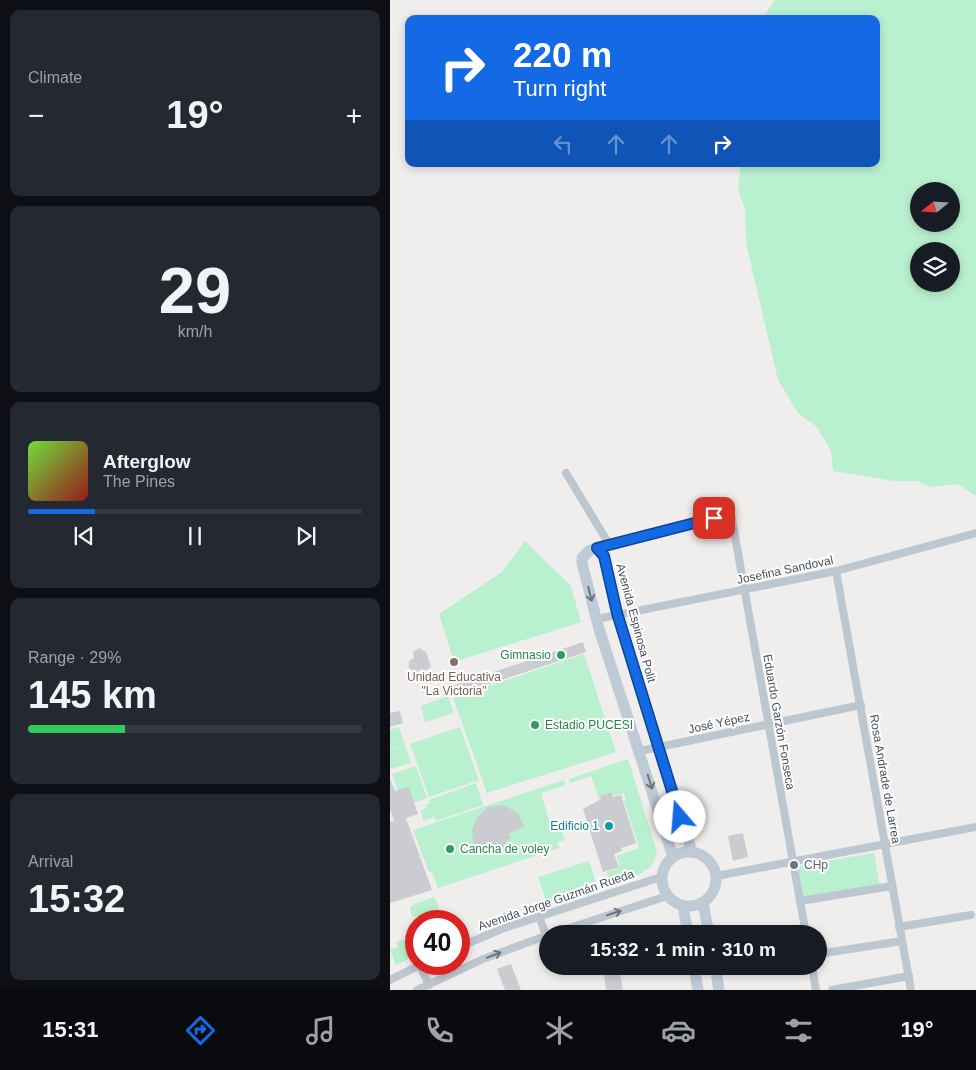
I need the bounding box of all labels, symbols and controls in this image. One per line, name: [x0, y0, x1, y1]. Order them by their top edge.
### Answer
icon: right: [430, 35, 495, 100]
text: 220 m: [513, 35, 612, 74]
text: Climate: [28, 69, 82, 86]
text: Turn right: [513, 76, 606, 101]
text: 19°: [166, 94, 224, 136]
text: −: [28, 100, 44, 131]
text: +: [346, 100, 362, 131]
icon: left: [549, 130, 577, 158]
icon: ahead: [602, 130, 630, 158]
icon: ahead: [655, 130, 683, 158]
icon: right: [708, 130, 736, 158]
north arrow: [910, 182, 960, 232]
map controls: [910, 182, 960, 292]
button: layers: [910, 242, 960, 292]
text: 29: [159, 254, 231, 327]
text: km/h: [178, 323, 212, 340]
text: Afterglow: [103, 451, 191, 472]
text: The Pines: [103, 473, 175, 490]
pin: [693, 497, 735, 539]
icon: arrive: [700, 504, 728, 532]
icon: previous: [70, 522, 98, 550]
icon: pause: [181, 522, 209, 550]
icon: next: [292, 522, 320, 550]
street label: Josefina Sandoval: [736, 553, 834, 587]
street label: Avenida Espinosa Polit: [613, 562, 659, 685]
one-way arrow: [586, 586, 596, 602]
place label: Gimnasio: [500, 648, 551, 662]
text: Range · 29%: [28, 649, 121, 666]
marker: Gimnasio: [555, 649, 567, 661]
street label: Eduardo Garzón Fonseca: [760, 653, 798, 791]
marker: Unidad Educativa "La Victoria": [448, 656, 460, 668]
place label: Unidad Educativa "La Victoria": [407, 670, 501, 698]
text: 145 km: [28, 674, 157, 716]
street label: José Yépez: [687, 710, 751, 736]
street label: Rosa Andrade de Larrea: [867, 713, 903, 845]
place label: Estadio PUCESI: [545, 718, 633, 732]
marker: Estadio PUCESI: [529, 719, 541, 731]
one-way arrow: [645, 774, 655, 790]
position arrow: [653, 790, 705, 842]
place label: Edificio 1: [550, 819, 599, 833]
marker: Edificio 1: [603, 820, 615, 832]
place label: Cancha de voley: [460, 842, 549, 856]
marker: Cancha de voley: [444, 843, 456, 855]
text: Arrival: [28, 853, 73, 870]
place label: CHp: [804, 858, 828, 872]
marker: CHp: [788, 859, 800, 871]
street label: Avenida Jorge Guzmán Rueda: [476, 867, 636, 933]
text: 15:32: [28, 878, 125, 920]
one-way arrow: [605, 908, 621, 918]
speed limit sign: 40: [405, 910, 470, 975]
text: 15:32 · 1 min · 310 m: [590, 939, 776, 960]
one-way arrow: [485, 950, 501, 959]
icon: directions: [183, 1013, 218, 1048]
icon: music: [303, 1013, 338, 1048]
icon: phone: [422, 1013, 457, 1048]
icon: climate: [542, 1013, 577, 1048]
icon: car: [661, 1013, 696, 1048]
icon: filters: [781, 1013, 816, 1048]
text: 15:31: [42, 1017, 99, 1042]
text: 19°: [900, 1017, 934, 1042]

